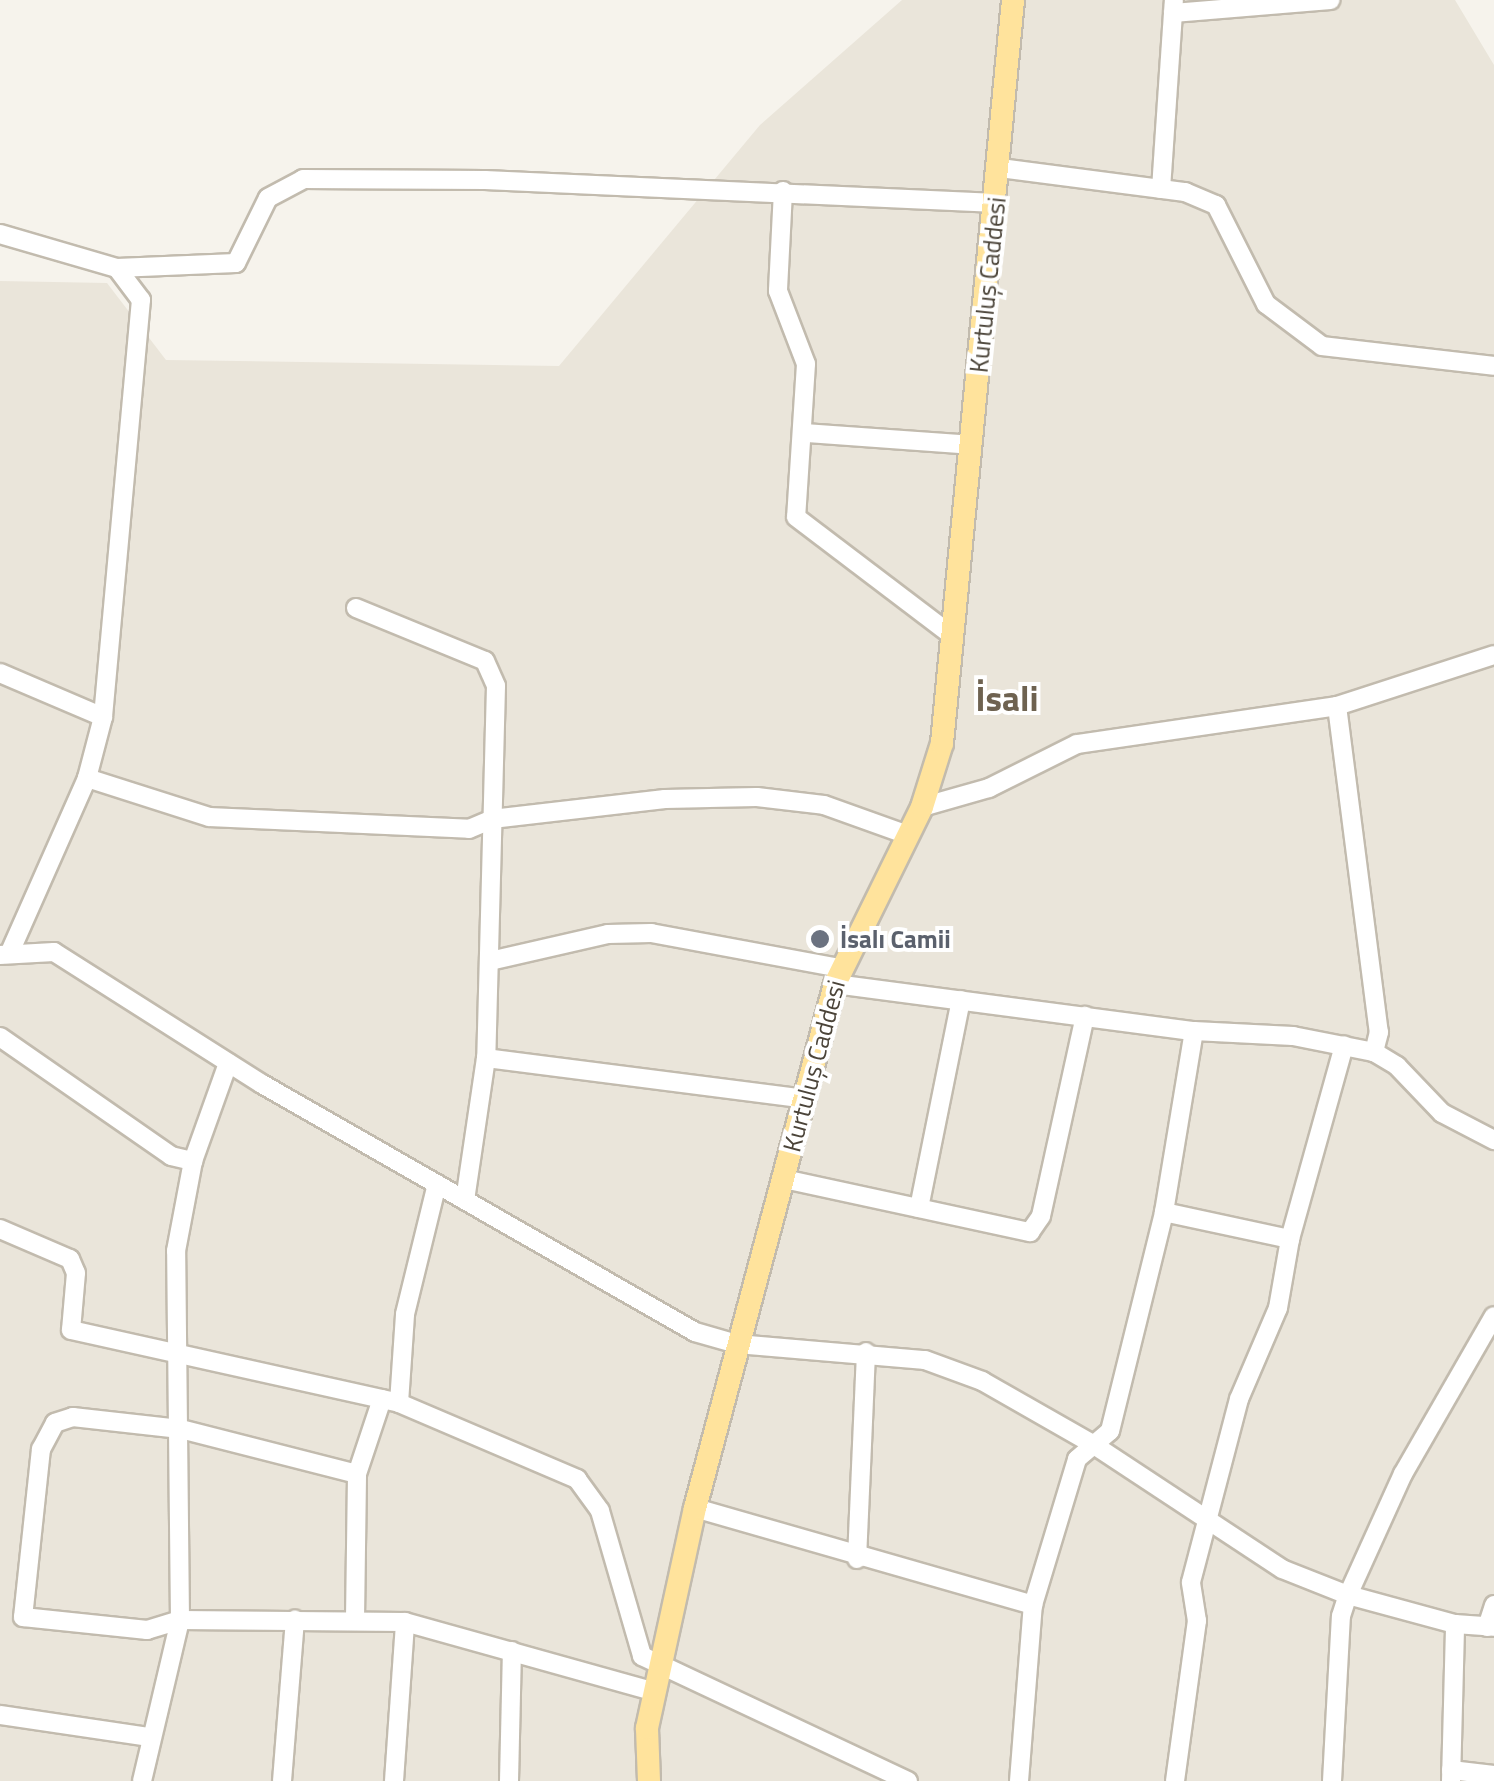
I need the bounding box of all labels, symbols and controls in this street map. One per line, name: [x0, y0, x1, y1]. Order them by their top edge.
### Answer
street label: Kurtuluş Caddesi: [964, 196, 1012, 374]
district label: İsali: [976, 677, 1038, 719]
place label: İsalı Camii: [840, 924, 951, 954]
marker: İsalı Camii: [809, 928, 831, 950]
street label: Kurtuluş Caddesi: [777, 977, 851, 1155]

